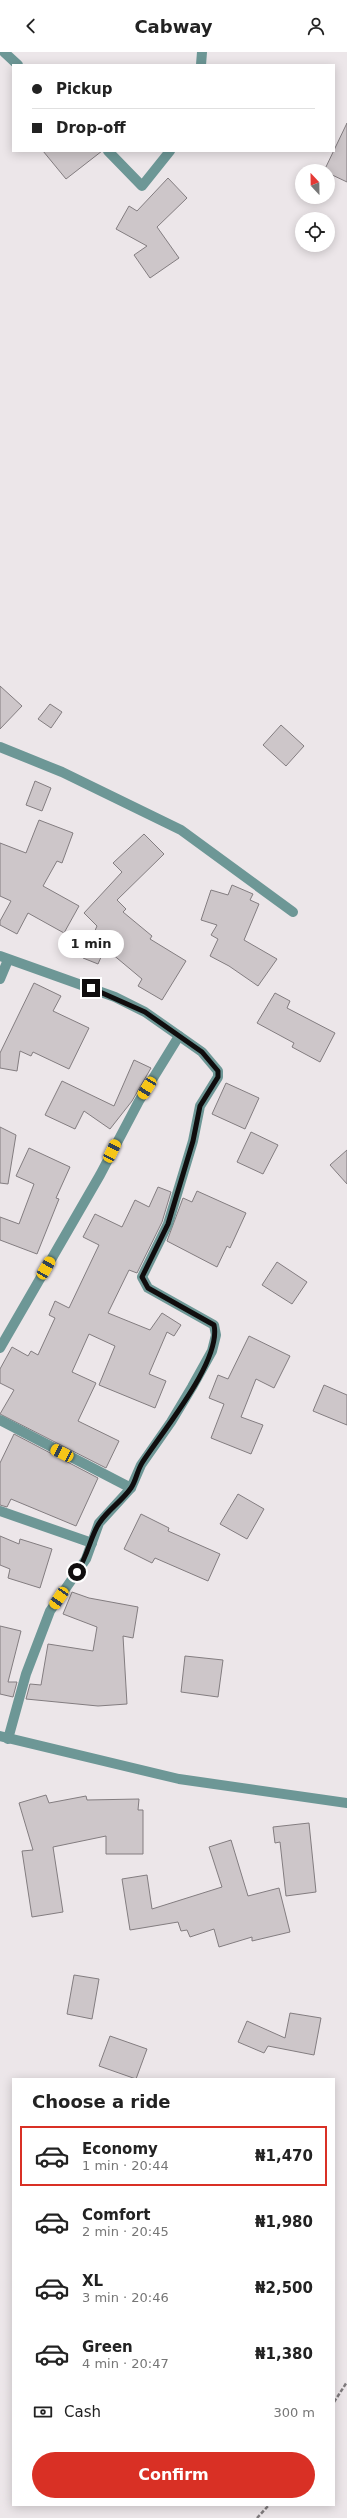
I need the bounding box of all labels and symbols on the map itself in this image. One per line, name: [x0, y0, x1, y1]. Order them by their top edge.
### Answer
north arrow: [295, 164, 335, 204]
callout: 1 min: [58, 930, 124, 958]
route end: [82, 979, 100, 997]
car: [136, 1075, 158, 1101]
car: [101, 1138, 123, 1164]
car: [35, 1255, 57, 1281]
car: [49, 1442, 75, 1464]
route start: [68, 1563, 86, 1581]
car: [47, 1585, 71, 1611]

